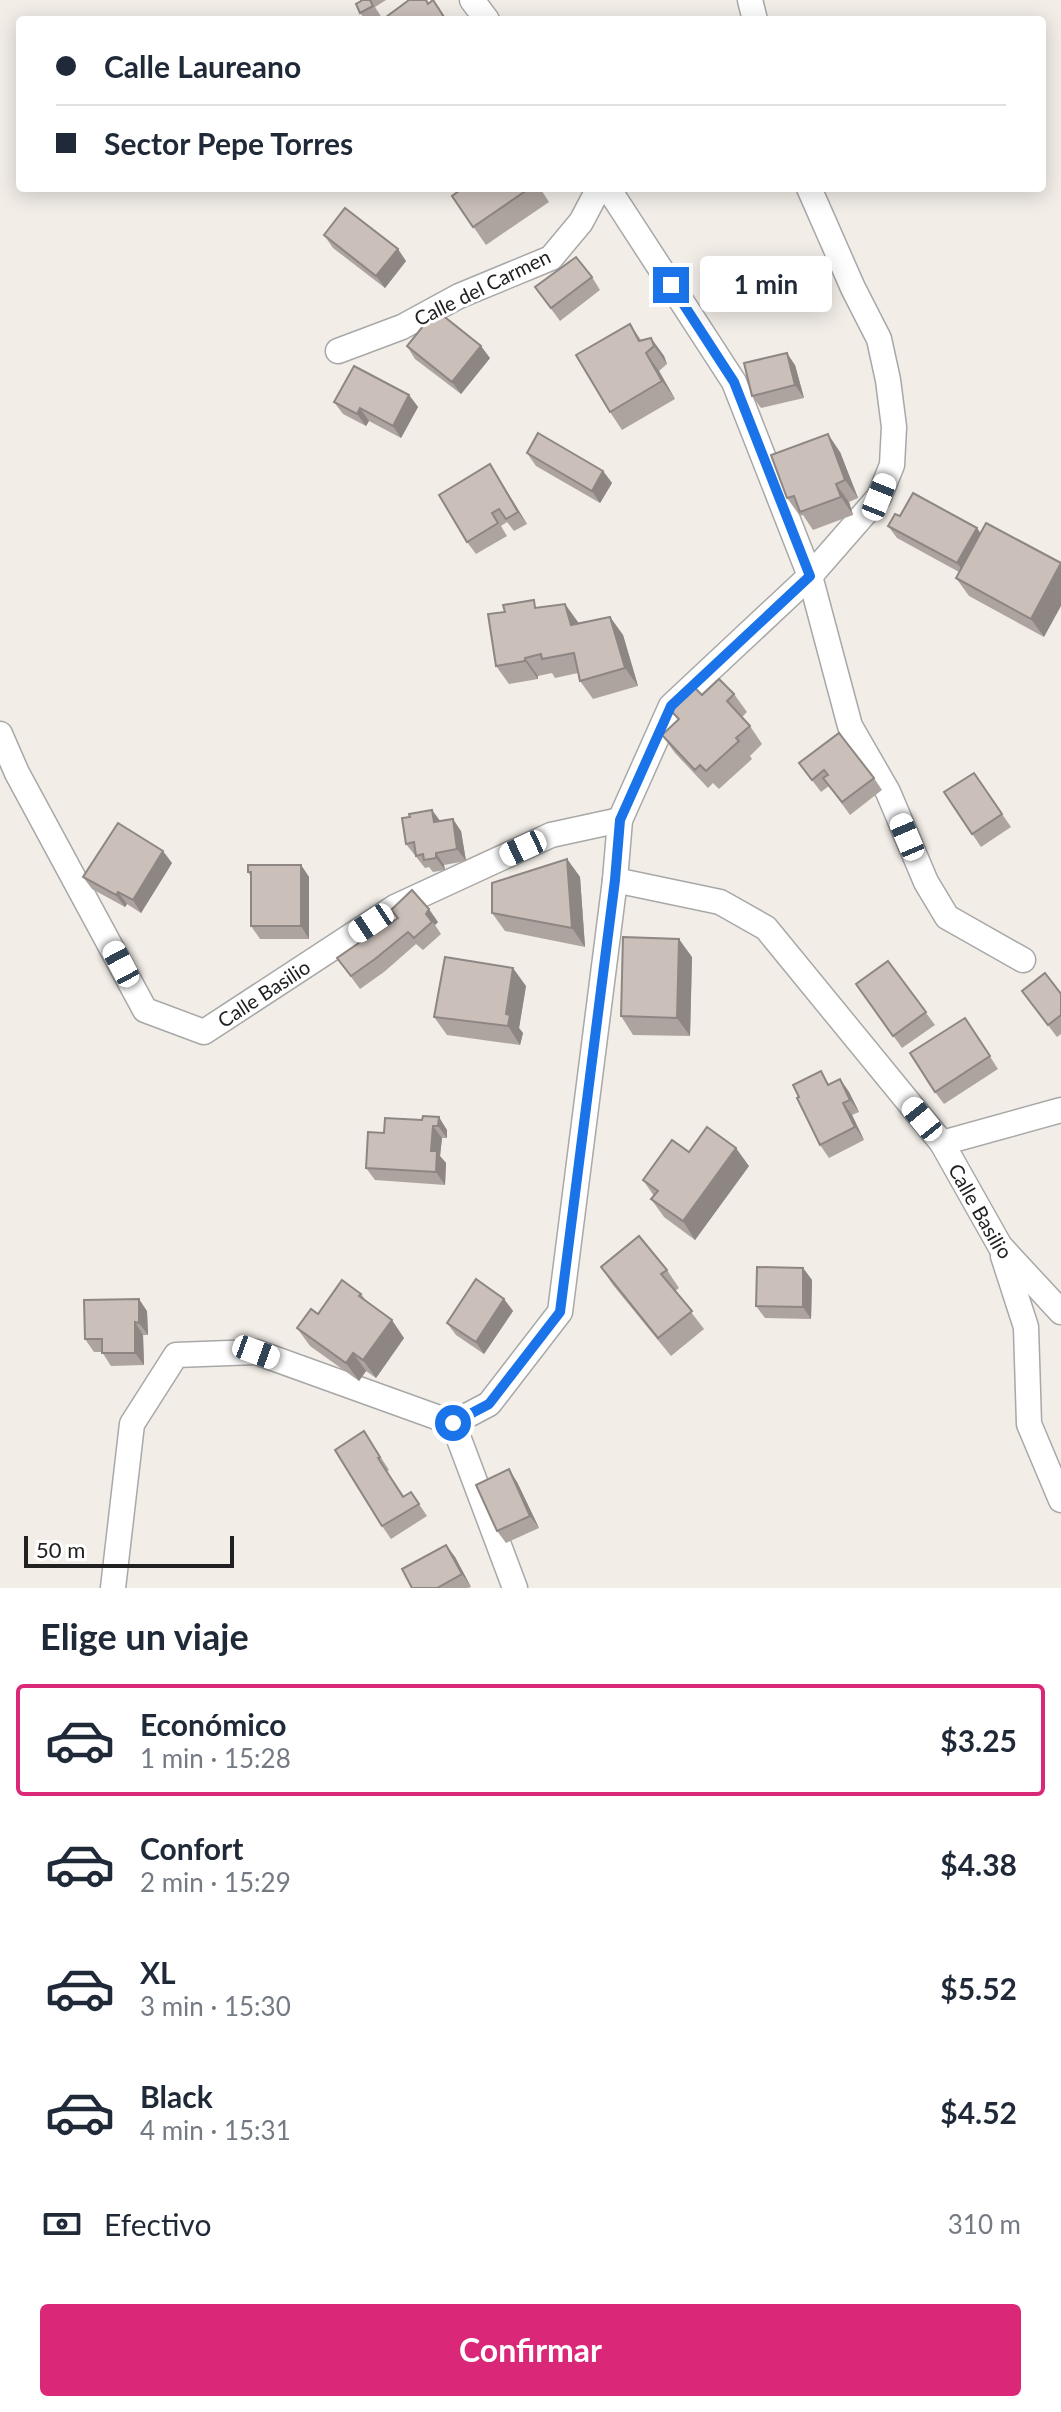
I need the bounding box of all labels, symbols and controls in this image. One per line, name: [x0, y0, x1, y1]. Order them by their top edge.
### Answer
text: Calle Laureano: [104, 48, 301, 84]
text: Sector Pepe Torres: [104, 125, 353, 161]
street label: Calle del Carmen: [410, 244, 554, 330]
callout: 1 min: [699, 257, 831, 313]
route end: [653, 267, 689, 303]
text: 1 min: [734, 268, 798, 300]
car: [859, 470, 899, 524]
car: [887, 810, 927, 864]
car: [496, 827, 550, 869]
car: [344, 900, 398, 946]
car: [99, 937, 143, 991]
street label: Calle Basilio: [213, 954, 314, 1032]
car: [898, 1093, 946, 1145]
street label: Calle Basilio: [944, 1159, 1017, 1263]
car: [229, 1333, 283, 1371]
route start: [435, 1405, 471, 1441]
scale bar: [24, 1532, 234, 1568]
text: 50 m: [36, 1536, 85, 1563]
text: Elige un viaje: [40, 1614, 249, 1658]
icon: car: [44, 1704, 116, 1776]
text: Económico: [140, 1706, 286, 1742]
text: $3.25: [940, 1722, 1017, 1758]
text: 1 min · 15:28: [140, 1742, 291, 1774]
icon: car: [44, 1828, 116, 1900]
text: Confort: [140, 1830, 243, 1866]
text: $4.38: [940, 1846, 1017, 1882]
text: 2 min · 15:29: [140, 1866, 291, 1898]
icon: car: [44, 1952, 116, 2024]
text: XL: [140, 1954, 176, 1990]
text: $5.52: [940, 1970, 1017, 2006]
text: 3 min · 15:30: [140, 1990, 291, 2022]
icon: car: [44, 2076, 116, 2148]
text: Black: [140, 2078, 213, 2114]
text: $4.52: [940, 2094, 1017, 2130]
text: 4 min · 15:31: [140, 2114, 291, 2146]
icon: cash: [40, 2202, 84, 2246]
text: Efectivo: [104, 2206, 211, 2242]
text: 310 m: [948, 2208, 1021, 2240]
button: Confirmar: [40, 2304, 1021, 2396]

